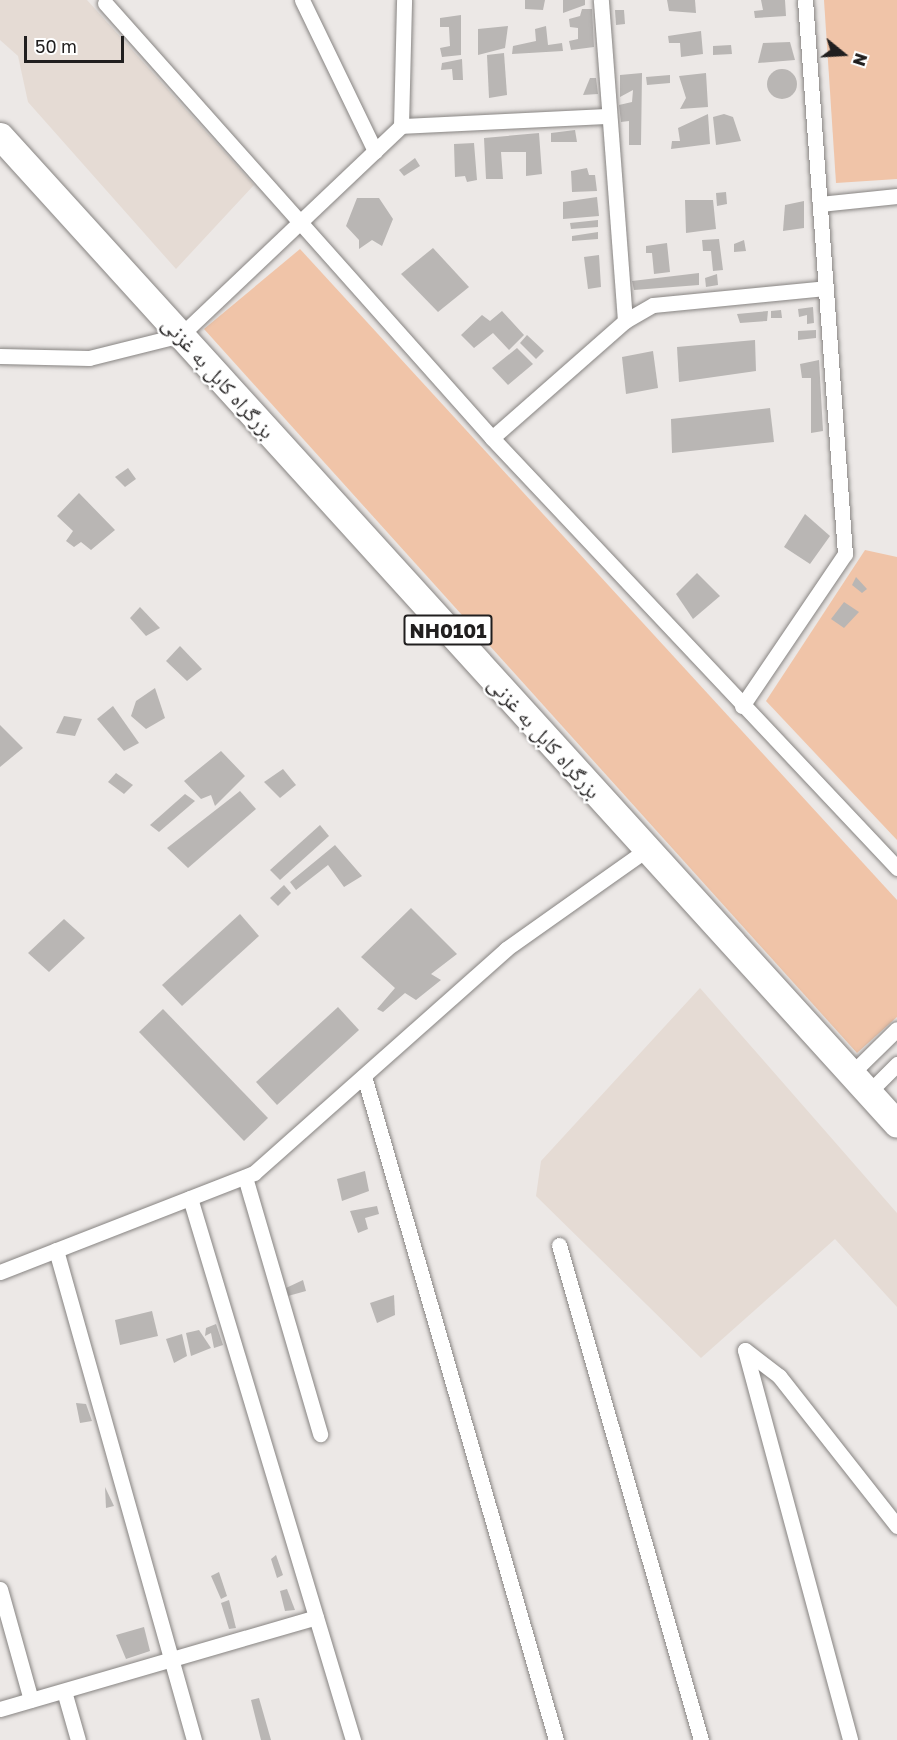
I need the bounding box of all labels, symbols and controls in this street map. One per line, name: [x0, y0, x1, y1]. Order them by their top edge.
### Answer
scale bar: [27, 24, 128, 62]
north arrow: [813, 24, 873, 84]
text: 50 m: [35, 35, 77, 57]
text: N: [849, 51, 872, 68]
street label: بزرگراه کابل به غزنی: [158, 311, 280, 443]
road number: NH0101: [403, 613, 493, 647]
street label: بزرگراه کابل به غزنی: [484, 671, 606, 803]

